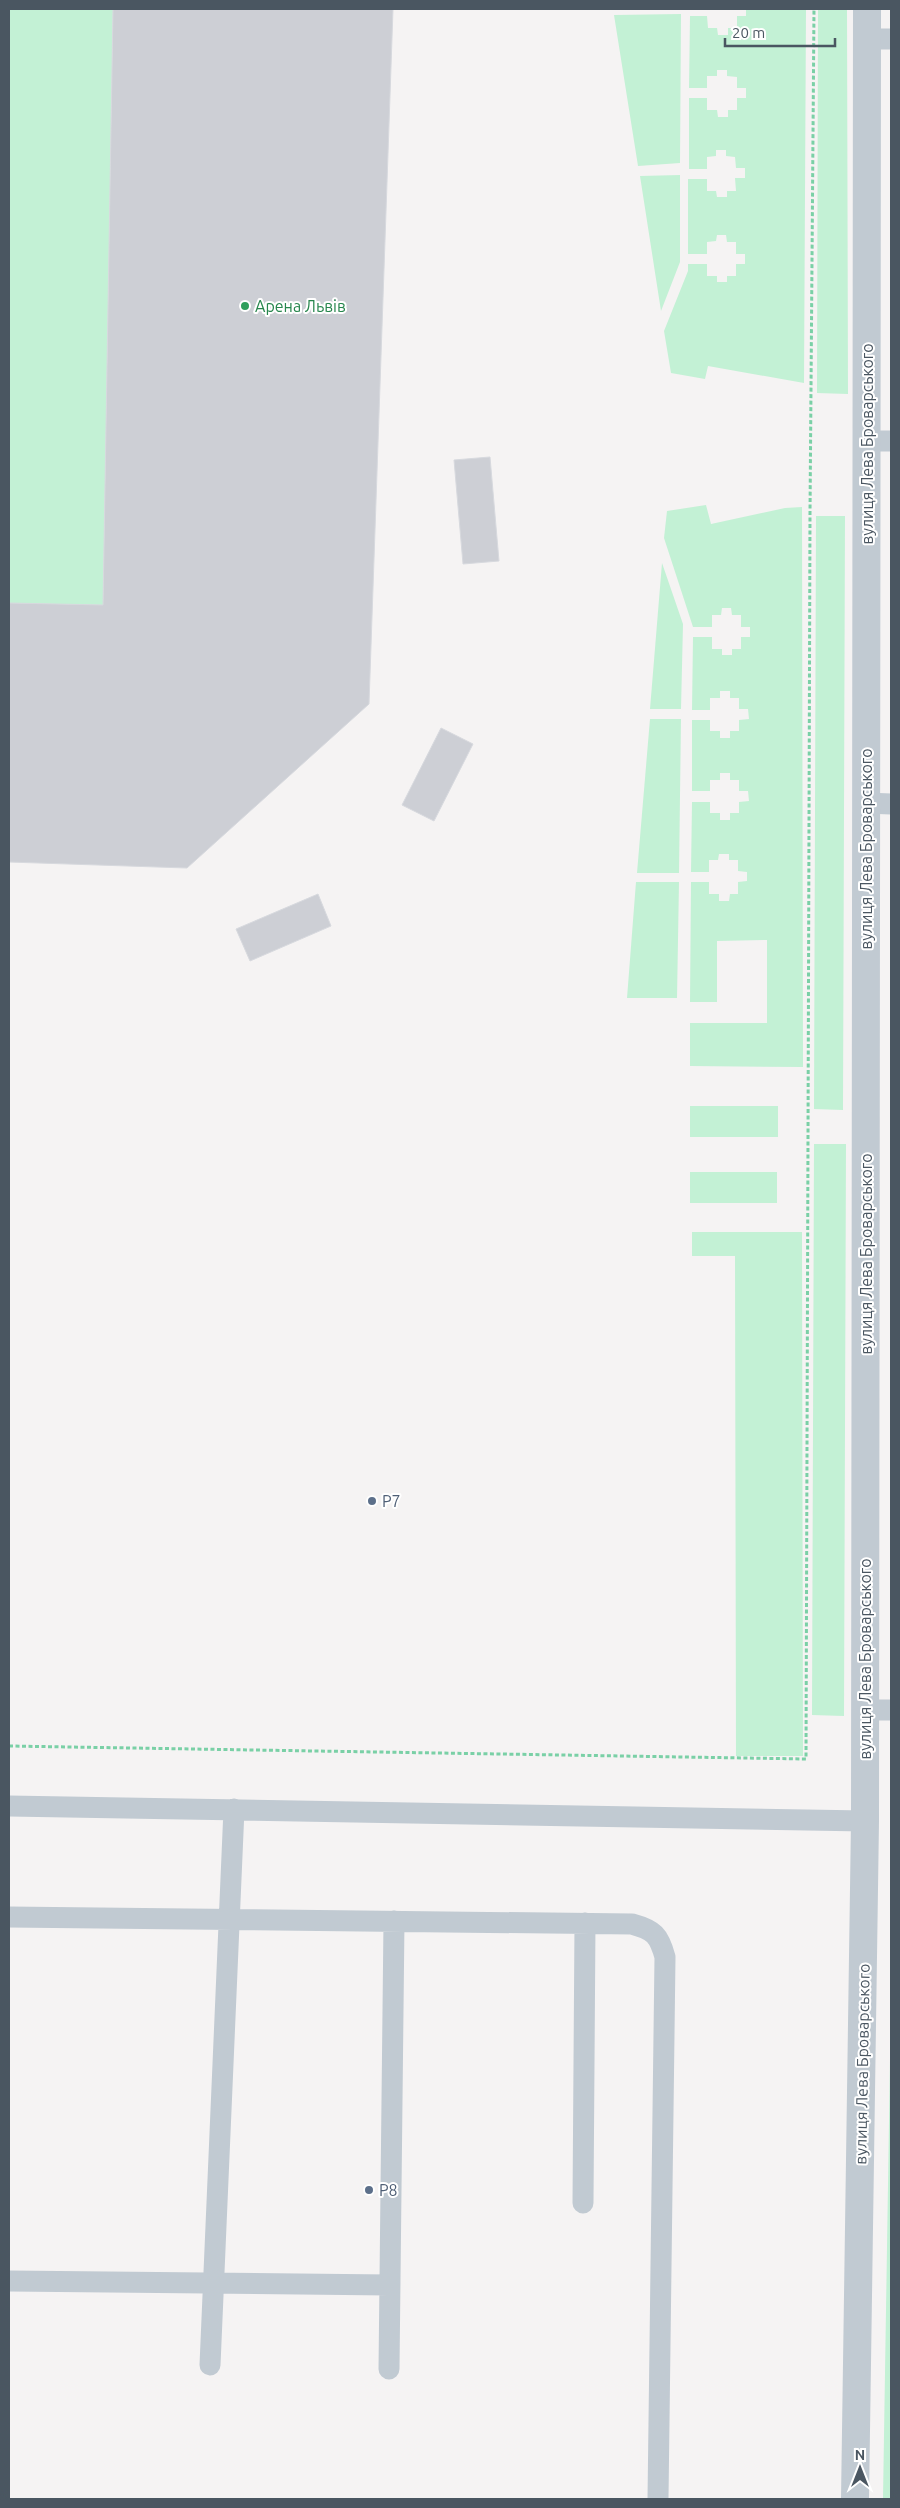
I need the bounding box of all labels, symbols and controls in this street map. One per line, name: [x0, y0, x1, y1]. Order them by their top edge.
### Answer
scale bar: [725, 15, 835, 47]
text: 20 m: [732, 24, 765, 41]
place label: Арена Львів: [255, 297, 346, 315]
marker: Арена Львів: [239, 300, 251, 312]
street label: вулиця Лева Броварського: [858, 343, 876, 545]
street label: вулиця Лева Броварського: [857, 748, 875, 950]
street label: вулиця Лева Броварського: [857, 1153, 875, 1355]
place label: P7: [382, 1492, 401, 1510]
marker: P7: [366, 1495, 378, 1507]
street label: вулиця Лева Броварського: [856, 1558, 874, 1760]
street label: вулиця Лева Броварського: [851, 1963, 873, 2165]
place label: P8: [379, 2181, 398, 2199]
marker: P8: [363, 2184, 375, 2196]
north arrow: [835, 2443, 885, 2493]
text: N: [855, 2447, 865, 2463]

